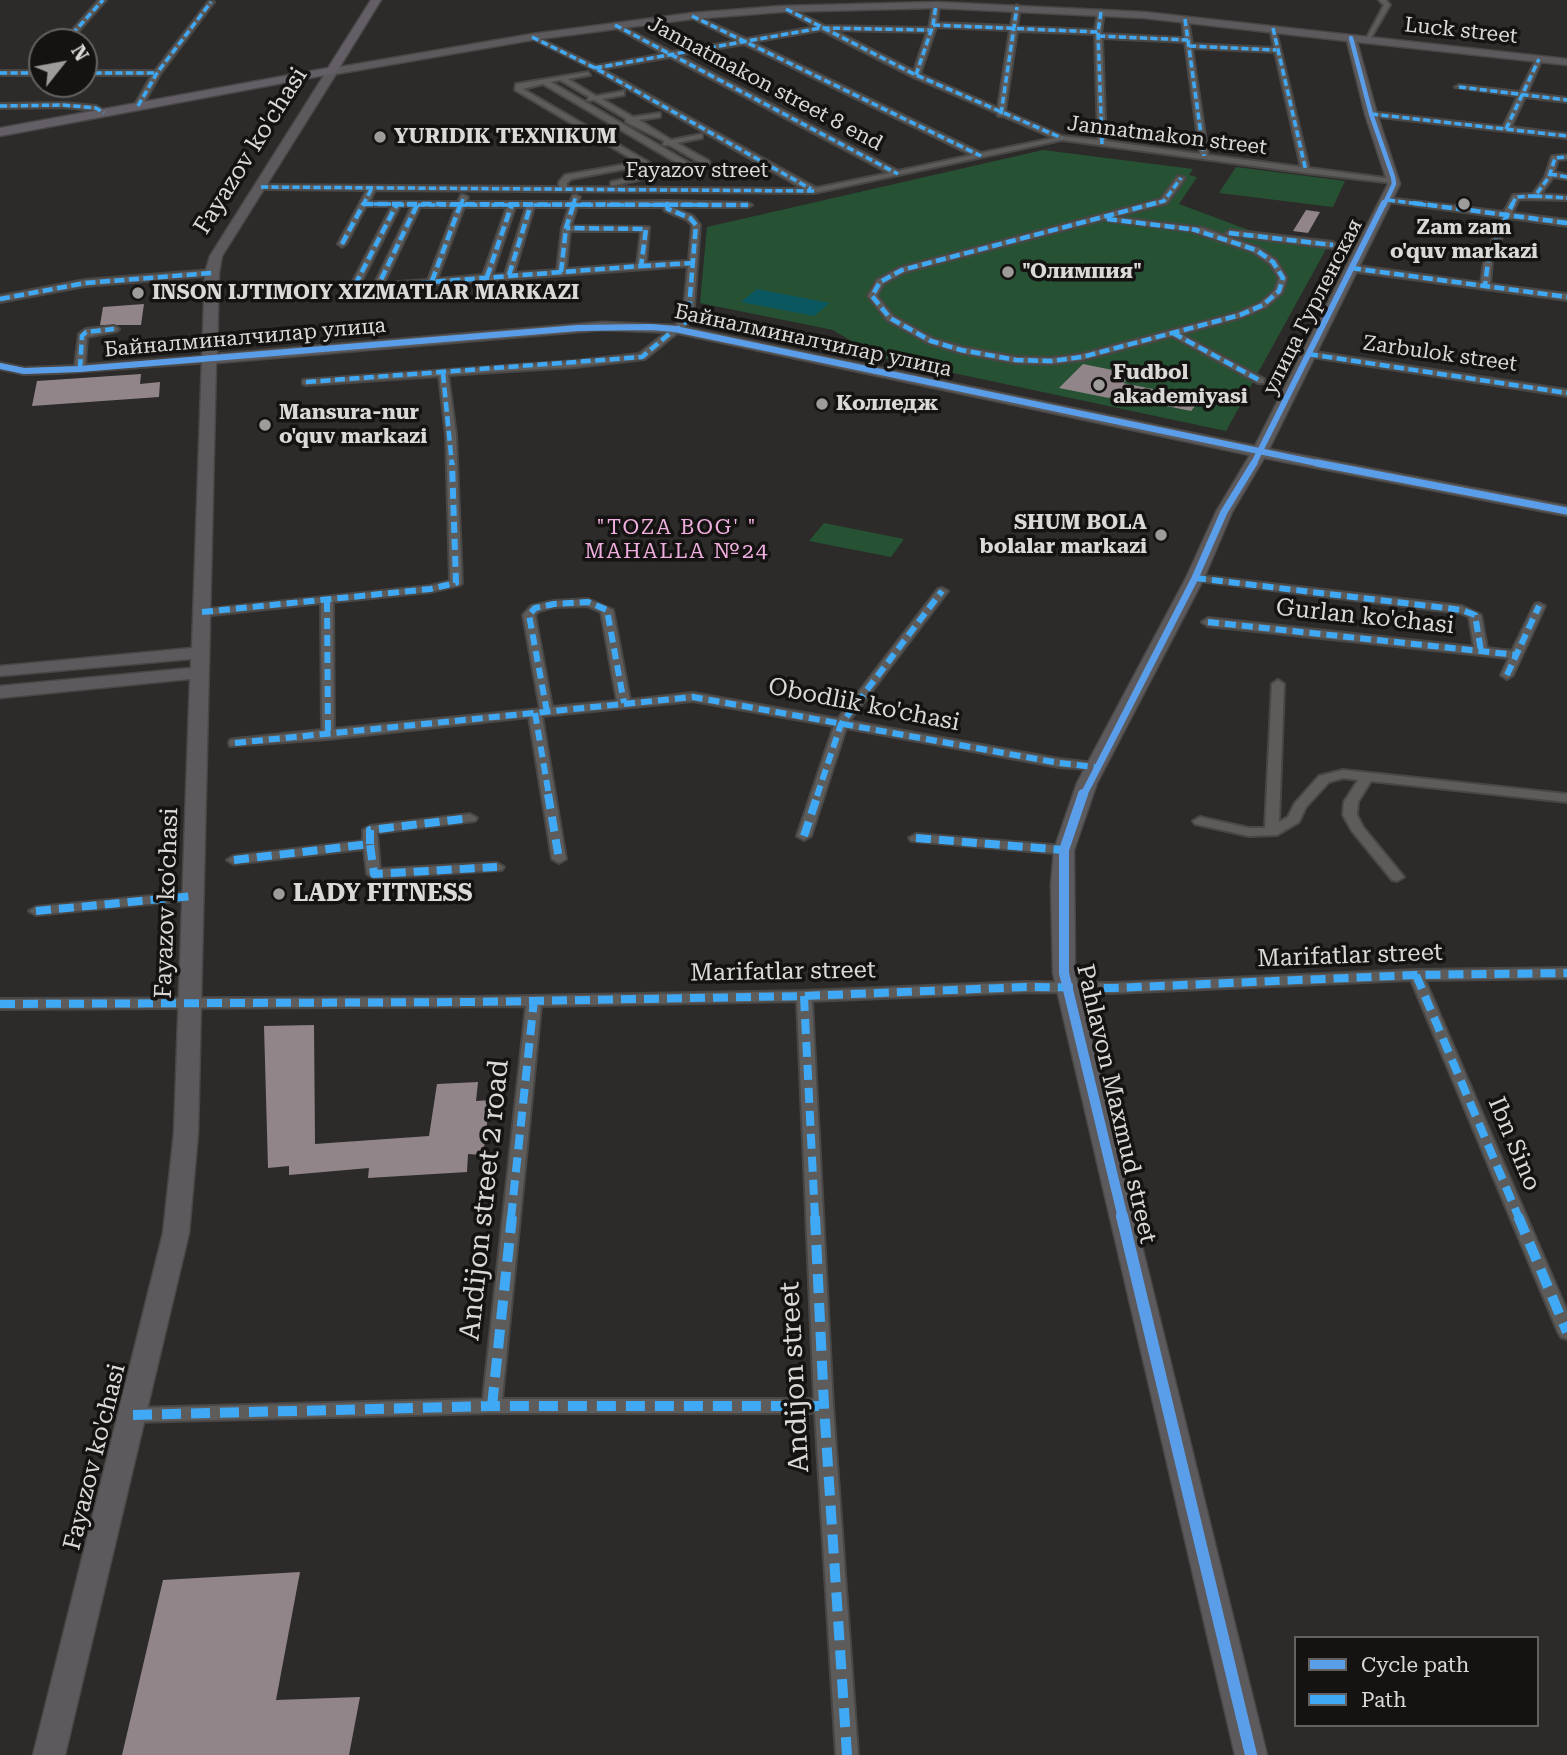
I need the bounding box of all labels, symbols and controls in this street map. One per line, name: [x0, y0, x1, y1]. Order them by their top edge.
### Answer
street label: Jannatmakon street 8 end: [643, 11, 887, 157]
street label: Luck street: [1403, 13, 1519, 49]
north arrow: [28, 28, 98, 98]
text: N: [66, 41, 93, 65]
street label: Fayazov ko'chasi: [188, 62, 314, 240]
street label: Jannatmakon street: [1066, 111, 1268, 161]
place label: YURIDIK TEXNIKUM: [394, 124, 617, 150]
marker: YURIDIK TEXNIKUM: [372, 129, 388, 145]
street label: Fayazov street: [626, 158, 768, 184]
marker: Zam zam o'quv markazi: [1456, 196, 1472, 212]
street label: улица Гурленская: [1258, 215, 1368, 399]
place label: Zam zam o'quv markazi: [1390, 215, 1538, 265]
place label: "Олимпия": [1022, 259, 1142, 285]
marker: "Олимпия": [1000, 264, 1016, 280]
place label: INSON IJTIMOIY XIZMATLAR MARKAZI: [152, 280, 579, 306]
marker: INSON IJTIMOIY XIZMATLAR MARKAZI: [130, 285, 146, 301]
street label: Байналминалчилар улица: [672, 299, 954, 383]
street label: Байналминалчилар улица: [103, 313, 387, 363]
street label: Zarbulok street: [1361, 331, 1519, 377]
place label: Fudbol akademiyasi: [1113, 360, 1248, 410]
marker: Fudbol akademiyasi: [1091, 377, 1107, 393]
place label: Колледж: [836, 391, 938, 417]
marker: Колледж: [814, 396, 830, 412]
place label: Mansura-nur o'quv markazi: [279, 400, 427, 450]
marker: Mansura-nur o'quv markazi: [257, 417, 273, 433]
place label: SHUM BOLA bolalar markazi: [980, 510, 1147, 560]
district label: "TOZA BOG' " MAHALLA №24: [586, 515, 768, 565]
marker: SHUM BOLA bolalar markazi: [1153, 527, 1169, 543]
street label: Gurlan ko'chasi: [1274, 593, 1456, 641]
street label: Obodlik ko'chasi: [766, 672, 962, 738]
street label: Fayazov ko'chasi: [149, 807, 185, 999]
place label: LADY FITNESS: [293, 880, 473, 908]
marker: LADY FITNESS: [271, 886, 287, 902]
street label: Marifatlar street: [1257, 938, 1443, 974]
street label: Marifatlar street: [690, 956, 876, 988]
street label: Pahlavon Maxmud street: [1070, 962, 1162, 1246]
street label: Andijon street 2 road: [454, 1058, 516, 1342]
street label: Ibn Sino: [1481, 1093, 1547, 1195]
street label: Andijon street: [773, 1281, 817, 1473]
street label: Fayazov ko'chasi: [58, 1361, 132, 1553]
legend: [1294, 1636, 1539, 1727]
text: Cycle path: [1361, 1653, 1469, 1677]
text: Path: [1361, 1688, 1407, 1712]

